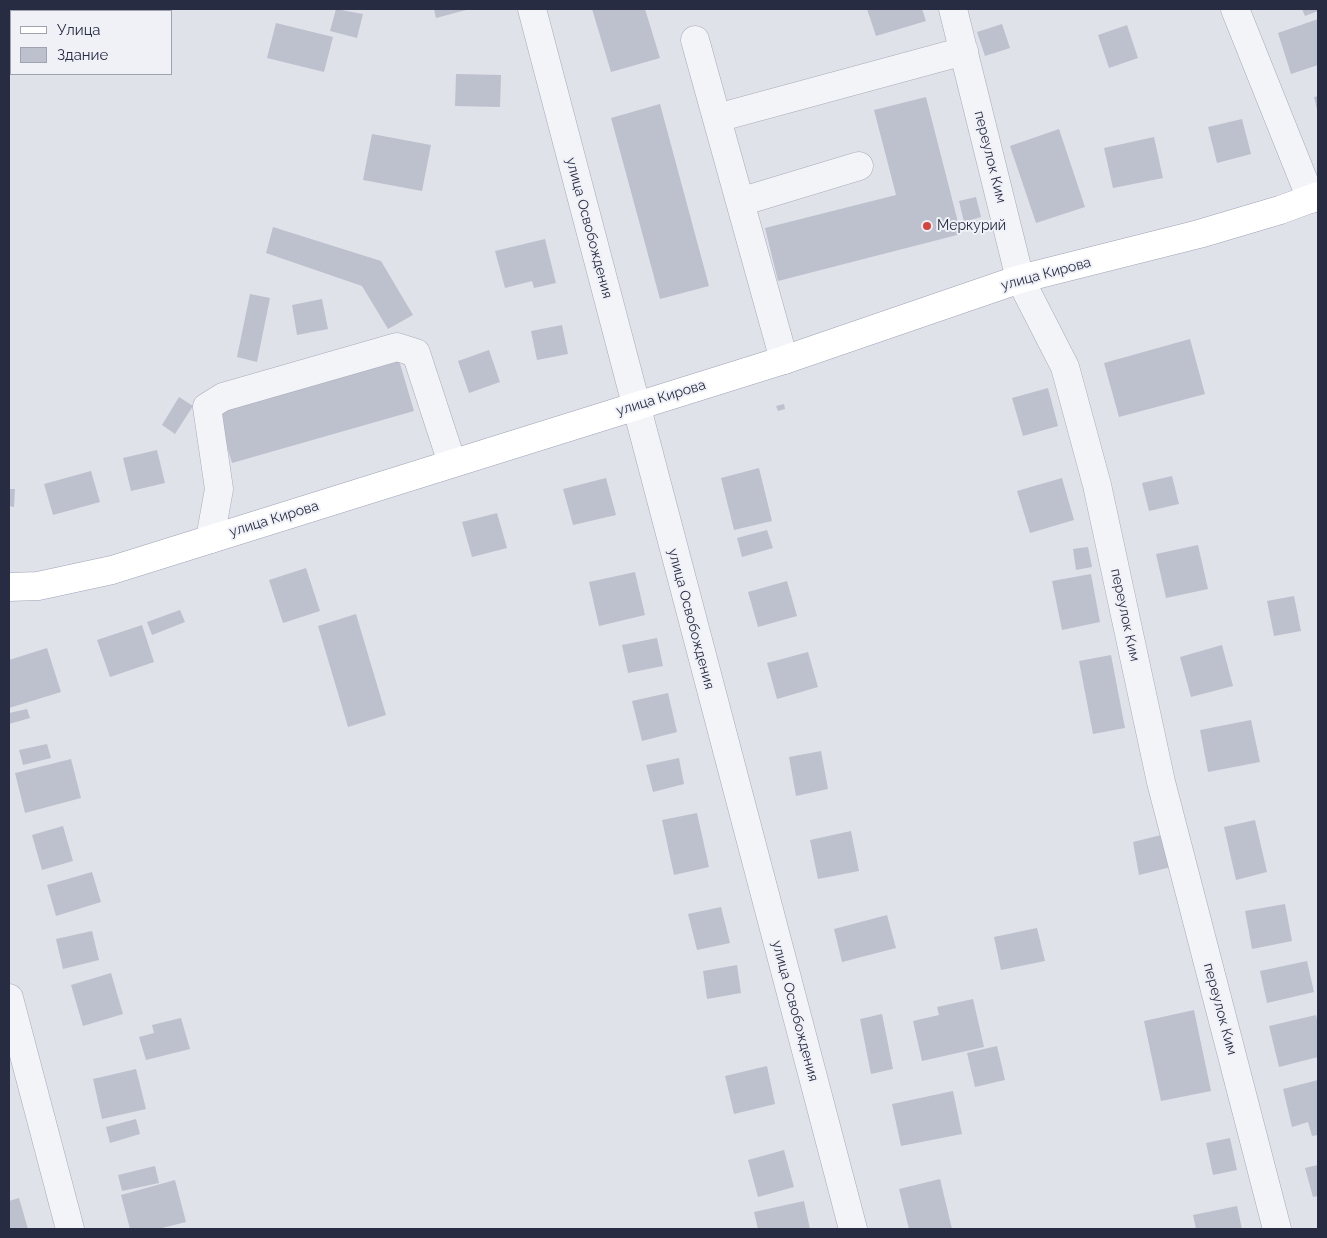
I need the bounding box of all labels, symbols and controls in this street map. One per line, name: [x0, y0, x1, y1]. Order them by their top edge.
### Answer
legend: [10, 10, 172, 75]
text: Улица: [57, 21, 101, 39]
text: Здание: [57, 46, 108, 64]
street label: переулок Ким: [970, 109, 1010, 205]
street label: улица Освобождения: [562, 156, 616, 300]
place label: Меркурий: [937, 218, 1006, 234]
marker: Меркурий: [921, 220, 933, 232]
street label: улица Кирова: [999, 254, 1093, 294]
street label: улица Кирова: [614, 376, 708, 420]
street label: улица Кирова: [227, 497, 321, 541]
street label: улица Освобождения: [664, 547, 718, 691]
street label: переулок Ким: [1107, 567, 1143, 663]
street label: улица Освобождения: [768, 939, 822, 1083]
street label: переулок Ким: [1200, 961, 1240, 1057]

